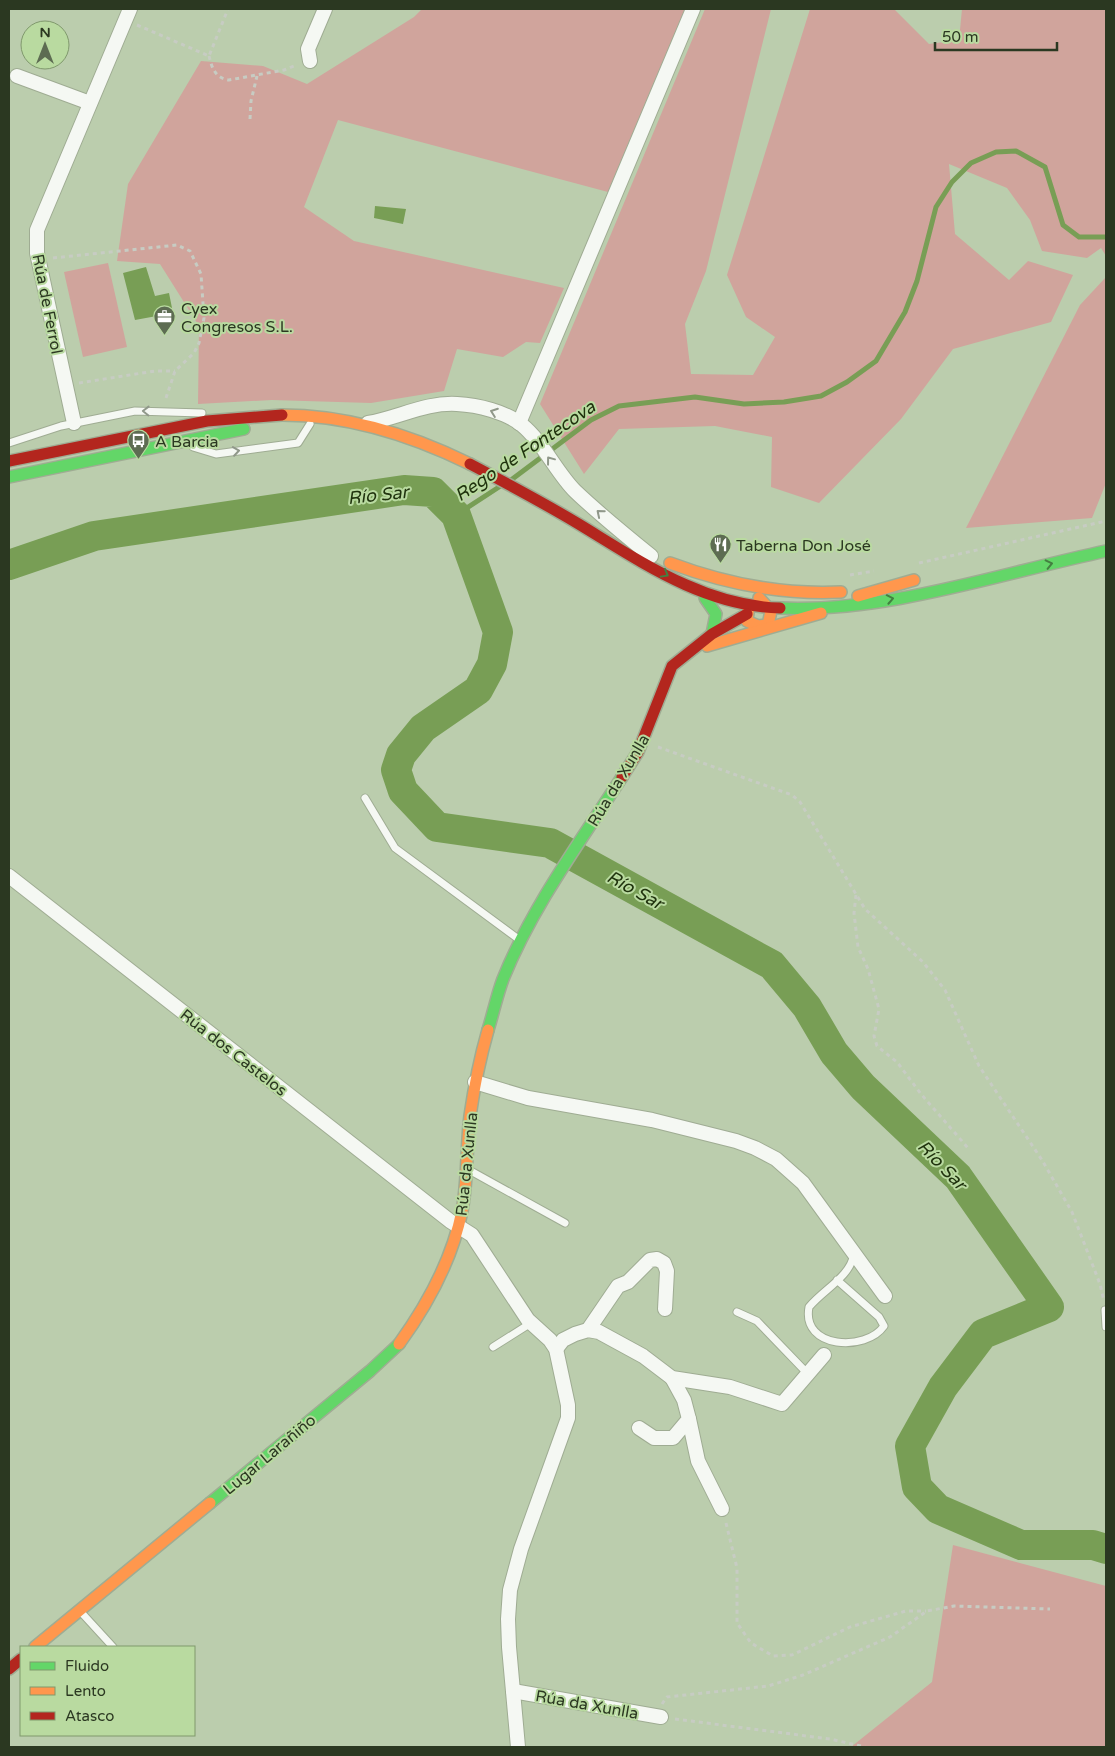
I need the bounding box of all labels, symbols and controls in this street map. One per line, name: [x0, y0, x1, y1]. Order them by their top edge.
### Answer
north arrow: [20, 20, 70, 70]
scale bar: [935, 20, 1058, 52]
text: N: [39, 24, 51, 41]
text: 50 m: [942, 28, 979, 46]
street label: Rúa de Ferrol: [28, 252, 67, 356]
place label: Cyex Congresos S.L.: [181, 299, 293, 337]
office icon: Cyex Congresos S.L.: [153, 305, 177, 336]
water label: Rego de Fontecova: [450, 395, 600, 506]
one-way arrow: [142, 406, 150, 416]
one-way arrow: [490, 408, 498, 418]
bus stop icon: A Barcia: [127, 429, 151, 460]
place label: A Barcia: [155, 432, 219, 452]
one-way arrow: [232, 446, 240, 457]
one-way arrow: [547, 456, 556, 466]
water label: Río Sar: [347, 481, 412, 509]
one-way arrow: [597, 511, 606, 519]
restaurant icon: Taberna Don José: [708, 533, 732, 564]
place label: Taberna Don José: [736, 536, 871, 556]
one-way arrow: [1044, 559, 1053, 570]
one-way arrow: [659, 568, 668, 578]
one-way arrow: [886, 594, 895, 605]
street label: Rúa da Xunlla: [583, 731, 654, 830]
water label: Río Sar: [603, 866, 669, 915]
street label: Rúa dos Castelos: [176, 1005, 291, 1101]
street label: Rúa da Xunlla: [452, 1111, 482, 1217]
water label: Río Sar: [913, 1135, 973, 1196]
street label: Lugar Larañiño: [219, 1410, 320, 1499]
legend: [20, 1646, 195, 1736]
text: Fluido: [65, 1657, 109, 1675]
text: Lento: [65, 1682, 106, 1700]
street label: Rúa da Xunlla: [534, 1686, 640, 1724]
text: Atasco: [65, 1707, 114, 1725]

